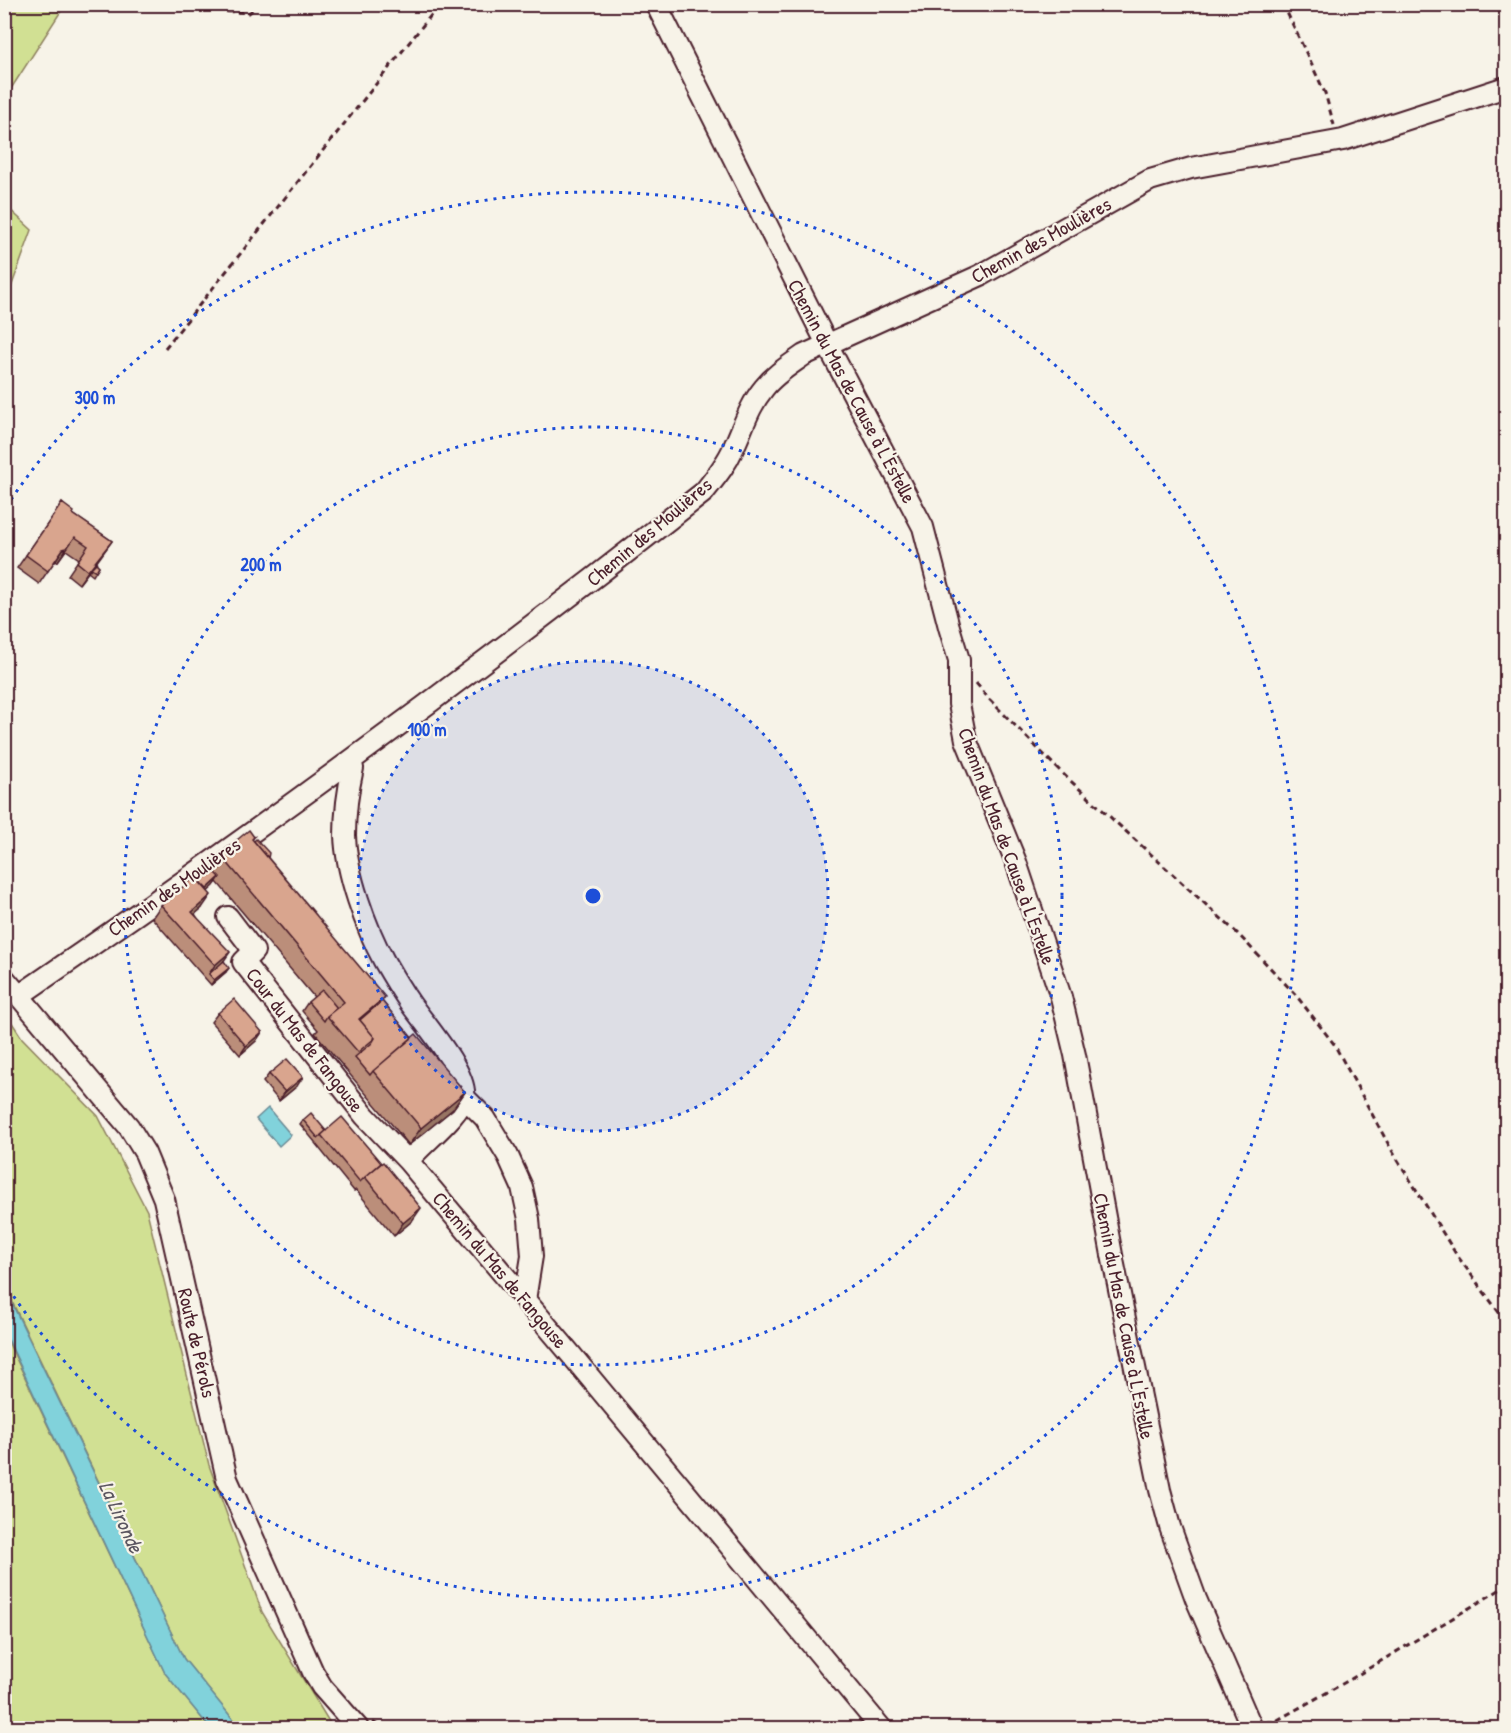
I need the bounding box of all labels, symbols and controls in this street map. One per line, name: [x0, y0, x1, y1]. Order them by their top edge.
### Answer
street label: Chemin des Moulières: [966, 190, 1116, 289]
street label: Chemin du Mas de Cause à L'Estelle: [782, 274, 923, 508]
text: 300 m: [75, 385, 115, 410]
street label: Chemin des Moulières: [580, 471, 717, 592]
text: 200 m: [241, 552, 281, 577]
text: 100 m: [407, 717, 447, 742]
street label: Chemin du Mas de Cause à L'Estelle: [952, 724, 1063, 968]
street label: Chemin des Moulières: [102, 831, 246, 942]
centre of rings: [583, 886, 603, 906]
street label: Cour du Mas de Fangouse: [240, 962, 371, 1118]
street label: Chemin du Mas de Fangouse: [427, 1186, 574, 1354]
street label: Chemin du Mas de Cause à L'Estelle: [1087, 1191, 1162, 1441]
street label: Route de Pérols: [172, 1286, 223, 1400]
water label: La Lironde: [92, 1476, 151, 1559]

